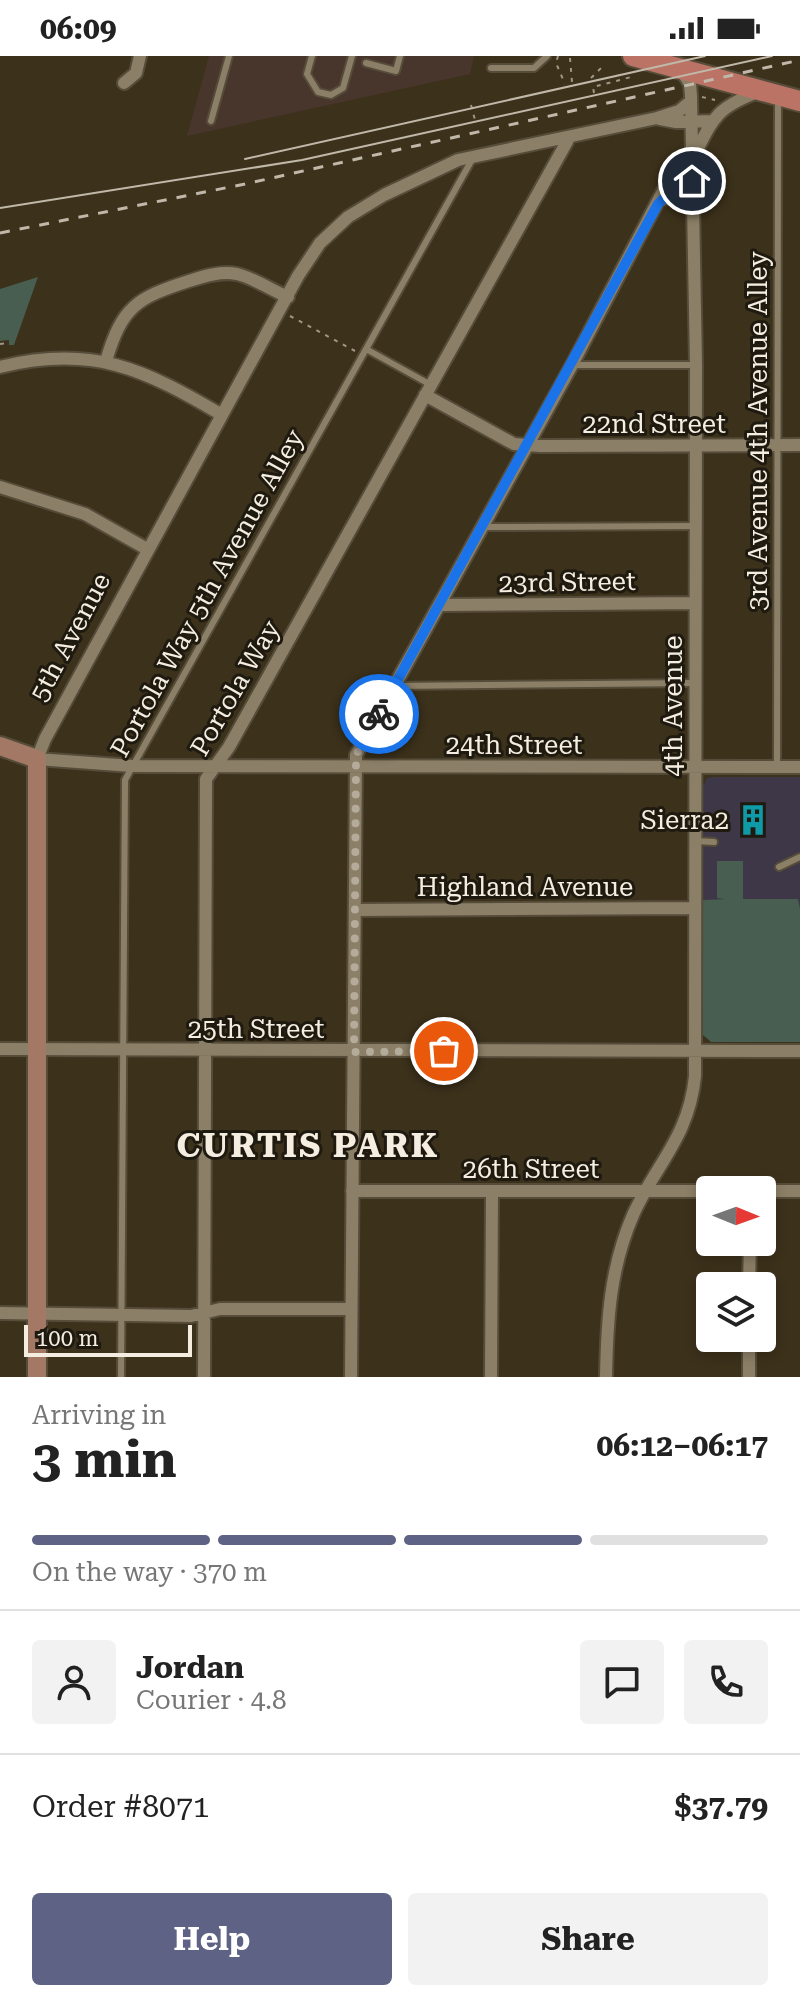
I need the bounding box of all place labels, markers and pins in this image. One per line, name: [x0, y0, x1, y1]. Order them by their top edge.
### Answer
pin: [658, 147, 726, 215]
building icon: Sierra2: [736, 803, 770, 837]
place label: Sierra2: [640, 805, 729, 835]
pin: [410, 1017, 478, 1085]

